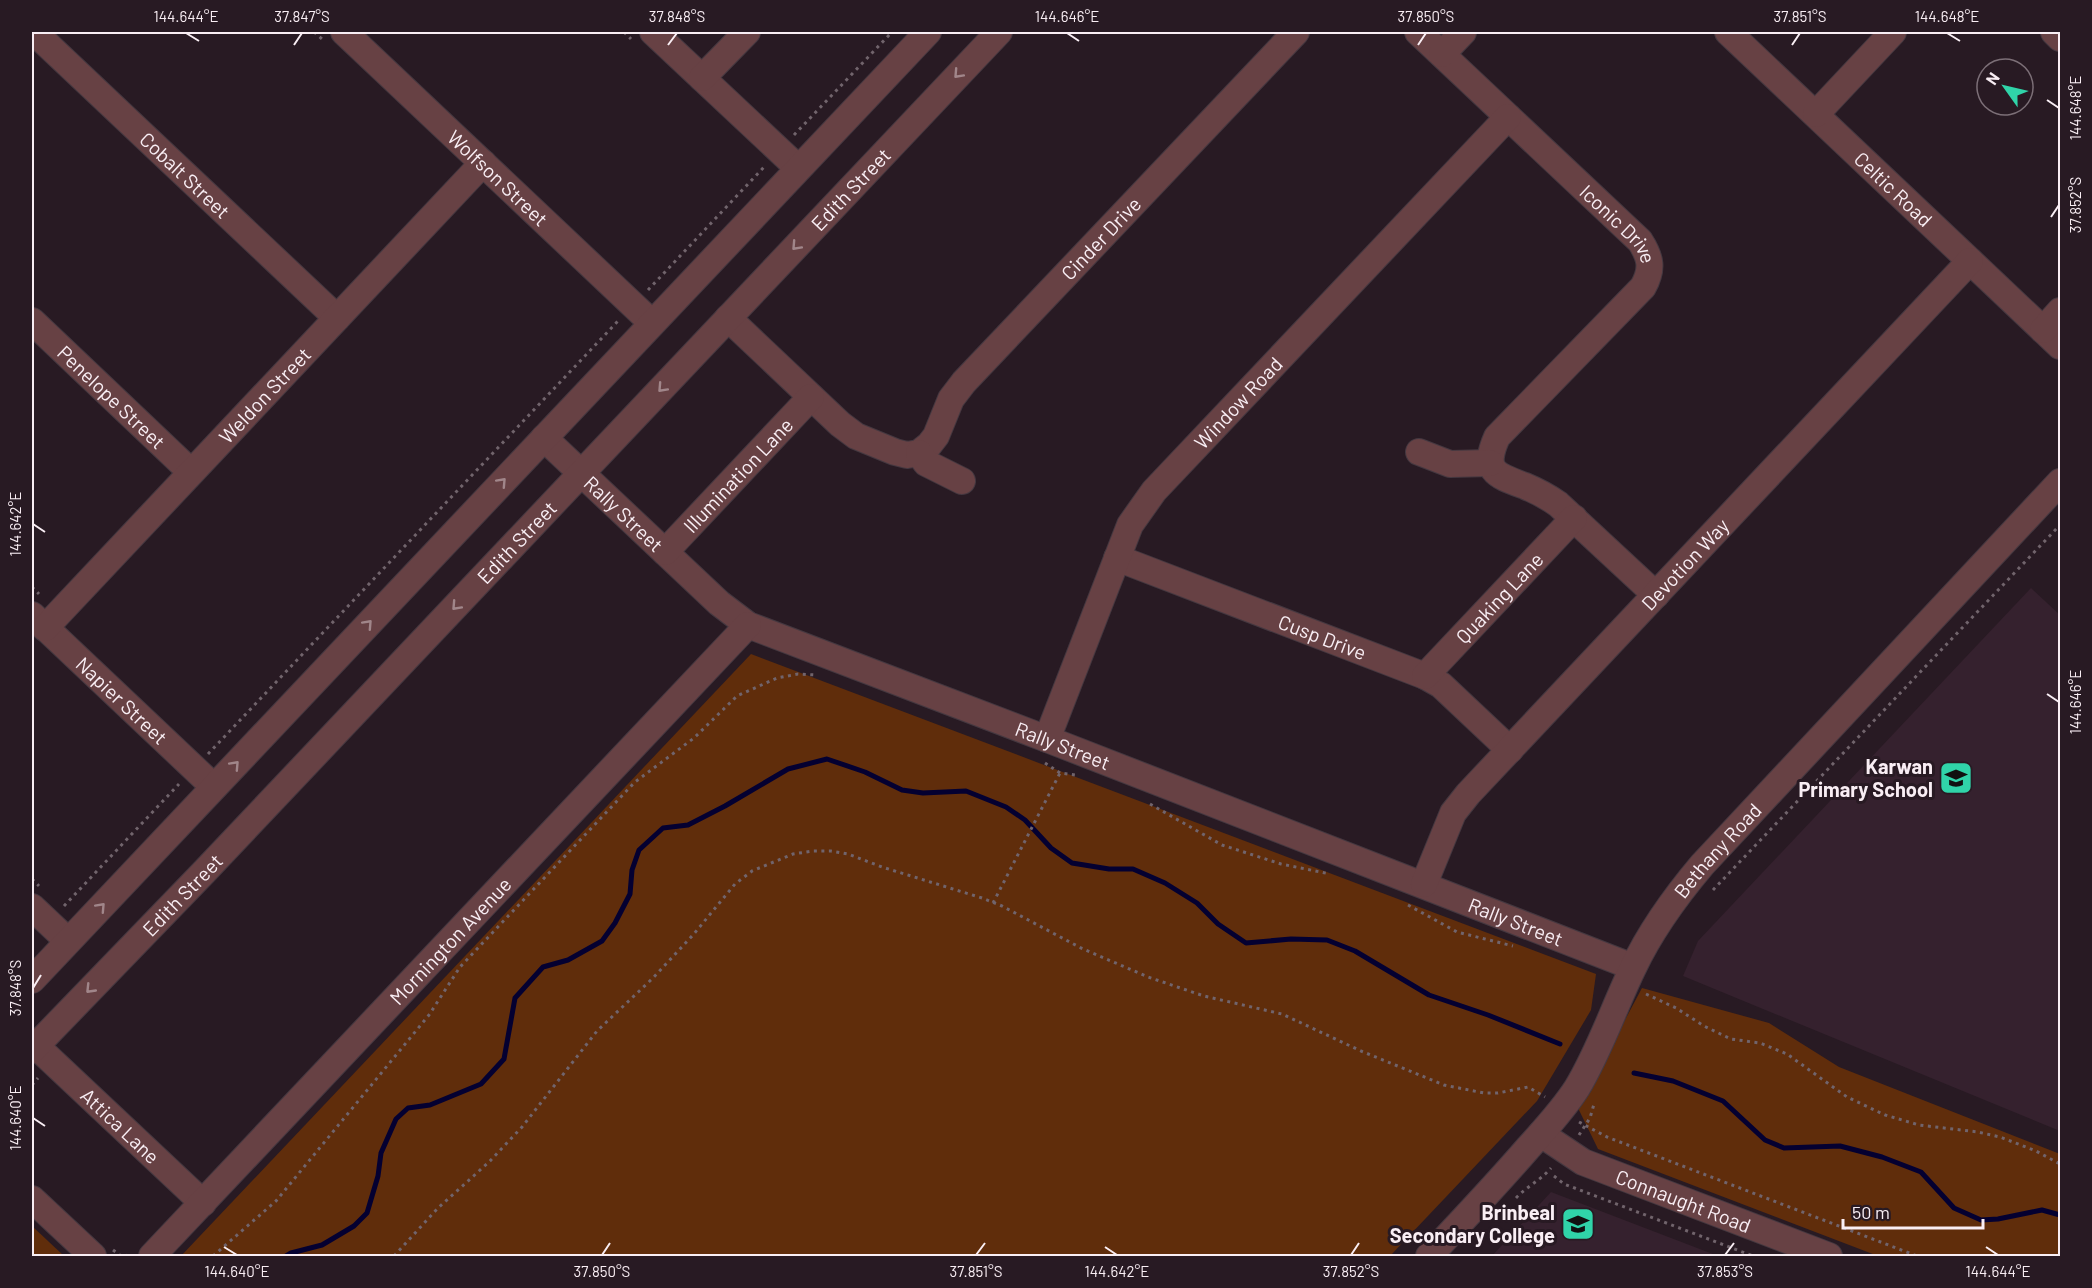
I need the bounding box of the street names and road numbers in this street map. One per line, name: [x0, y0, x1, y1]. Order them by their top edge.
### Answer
street label: Wolfson Street: [443, 125, 553, 231]
street label: Cobalt Street: [135, 127, 235, 223]
street label: Edith Street: [806, 143, 895, 235]
street label: Celtic Road: [1850, 146, 1938, 231]
street label: Iconic Drive: [1575, 179, 1661, 266]
street label: Cinder Drive: [1056, 191, 1146, 284]
street label: Penelope Street: [53, 340, 170, 453]
street label: Weldon Street: [213, 342, 315, 448]
street label: Window Road: [1189, 352, 1287, 453]
street label: Illumination Lane: [678, 412, 797, 537]
street label: Rally Street: [580, 471, 668, 556]
street label: Edith Street: [472, 496, 561, 588]
street label: Devotion Way: [1636, 513, 1733, 615]
street label: Quaking Lane: [1451, 547, 1548, 648]
street label: Cusp Drive: [1275, 609, 1370, 664]
street label: Napier Street: [72, 651, 173, 749]
street label: Rally Street: [1012, 716, 1114, 774]
street label: Bethany Road: [1668, 798, 1766, 902]
street label: Edith Street: [137, 849, 227, 941]
street label: Mornington Avenue: [384, 872, 516, 1009]
street label: Rally Street: [1465, 892, 1567, 951]
street label: Attica Lane: [76, 1083, 165, 1168]
street label: Connaught Road: [1613, 1164, 1754, 1237]

